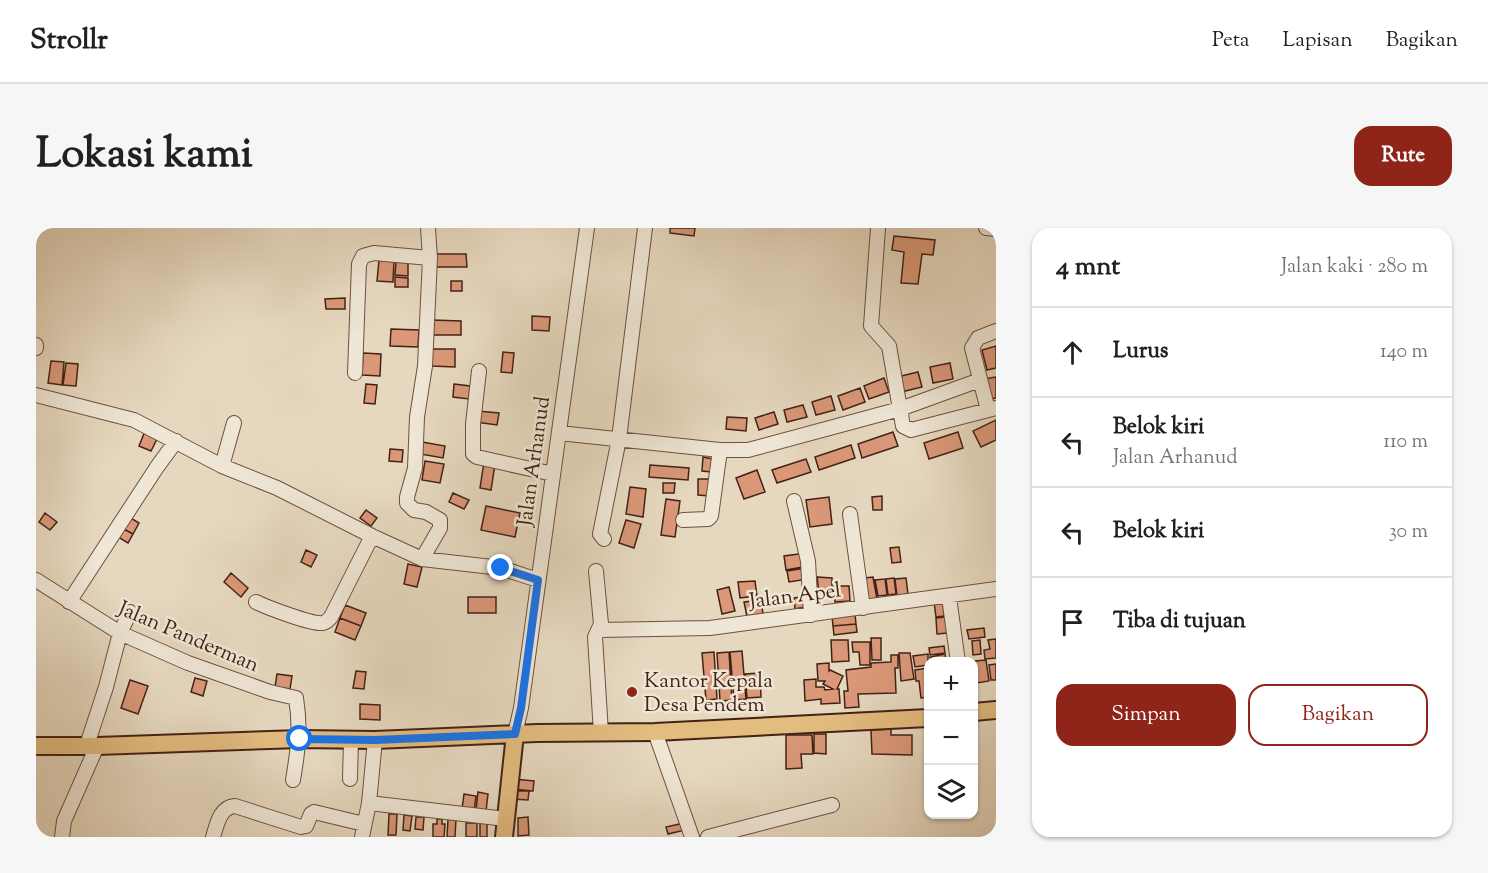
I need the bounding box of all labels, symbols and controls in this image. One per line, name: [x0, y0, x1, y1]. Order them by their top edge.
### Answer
text: Strollr: [30, 21, 108, 61]
text: Peta: [1212, 26, 1250, 56]
text: Lapisan: [1283, 26, 1353, 56]
text: Bagikan: [1386, 26, 1458, 56]
text: Lokasi kami: [36, 126, 253, 186]
button: Rute: [1354, 126, 1452, 186]
text: 4 mnt: [1056, 249, 1120, 286]
text: Jalan kaki · 280 m: [1281, 253, 1428, 282]
icon: ahead: [1056, 336, 1089, 369]
text: Lurus: [1113, 336, 1169, 368]
text: 140 m: [1380, 338, 1428, 367]
street label: Jalan Arhanud: [511, 394, 559, 529]
text: Belok kiri: [1113, 412, 1204, 444]
icon: left: [1056, 426, 1089, 459]
text: 110 m: [1383, 428, 1428, 457]
text: Jalan Arhanud: [1113, 444, 1238, 473]
icon: left: [1056, 516, 1089, 549]
text: Belok kiri: [1113, 516, 1204, 548]
text: 30 m: [1389, 518, 1428, 547]
route end: [487, 554, 513, 580]
street label: Jalan Apel: [747, 576, 843, 618]
street label: Jalan Panderman: [112, 594, 263, 681]
icon: arrive: [1056, 606, 1089, 639]
text: Tiba di tujuan: [1113, 606, 1246, 638]
map controls: [924, 657, 978, 819]
button: +: [924, 657, 978, 711]
place label: Kantor Kepala Desa Pendem: [644, 667, 773, 721]
button: Simpan: [1056, 684, 1236, 746]
button: Bagikan: [1248, 684, 1428, 746]
marker: Kantor Kepala Desa Pendem: [625, 685, 639, 699]
button: −: [924, 711, 978, 765]
route start: [286, 725, 312, 751]
button: layers: [924, 765, 978, 819]

